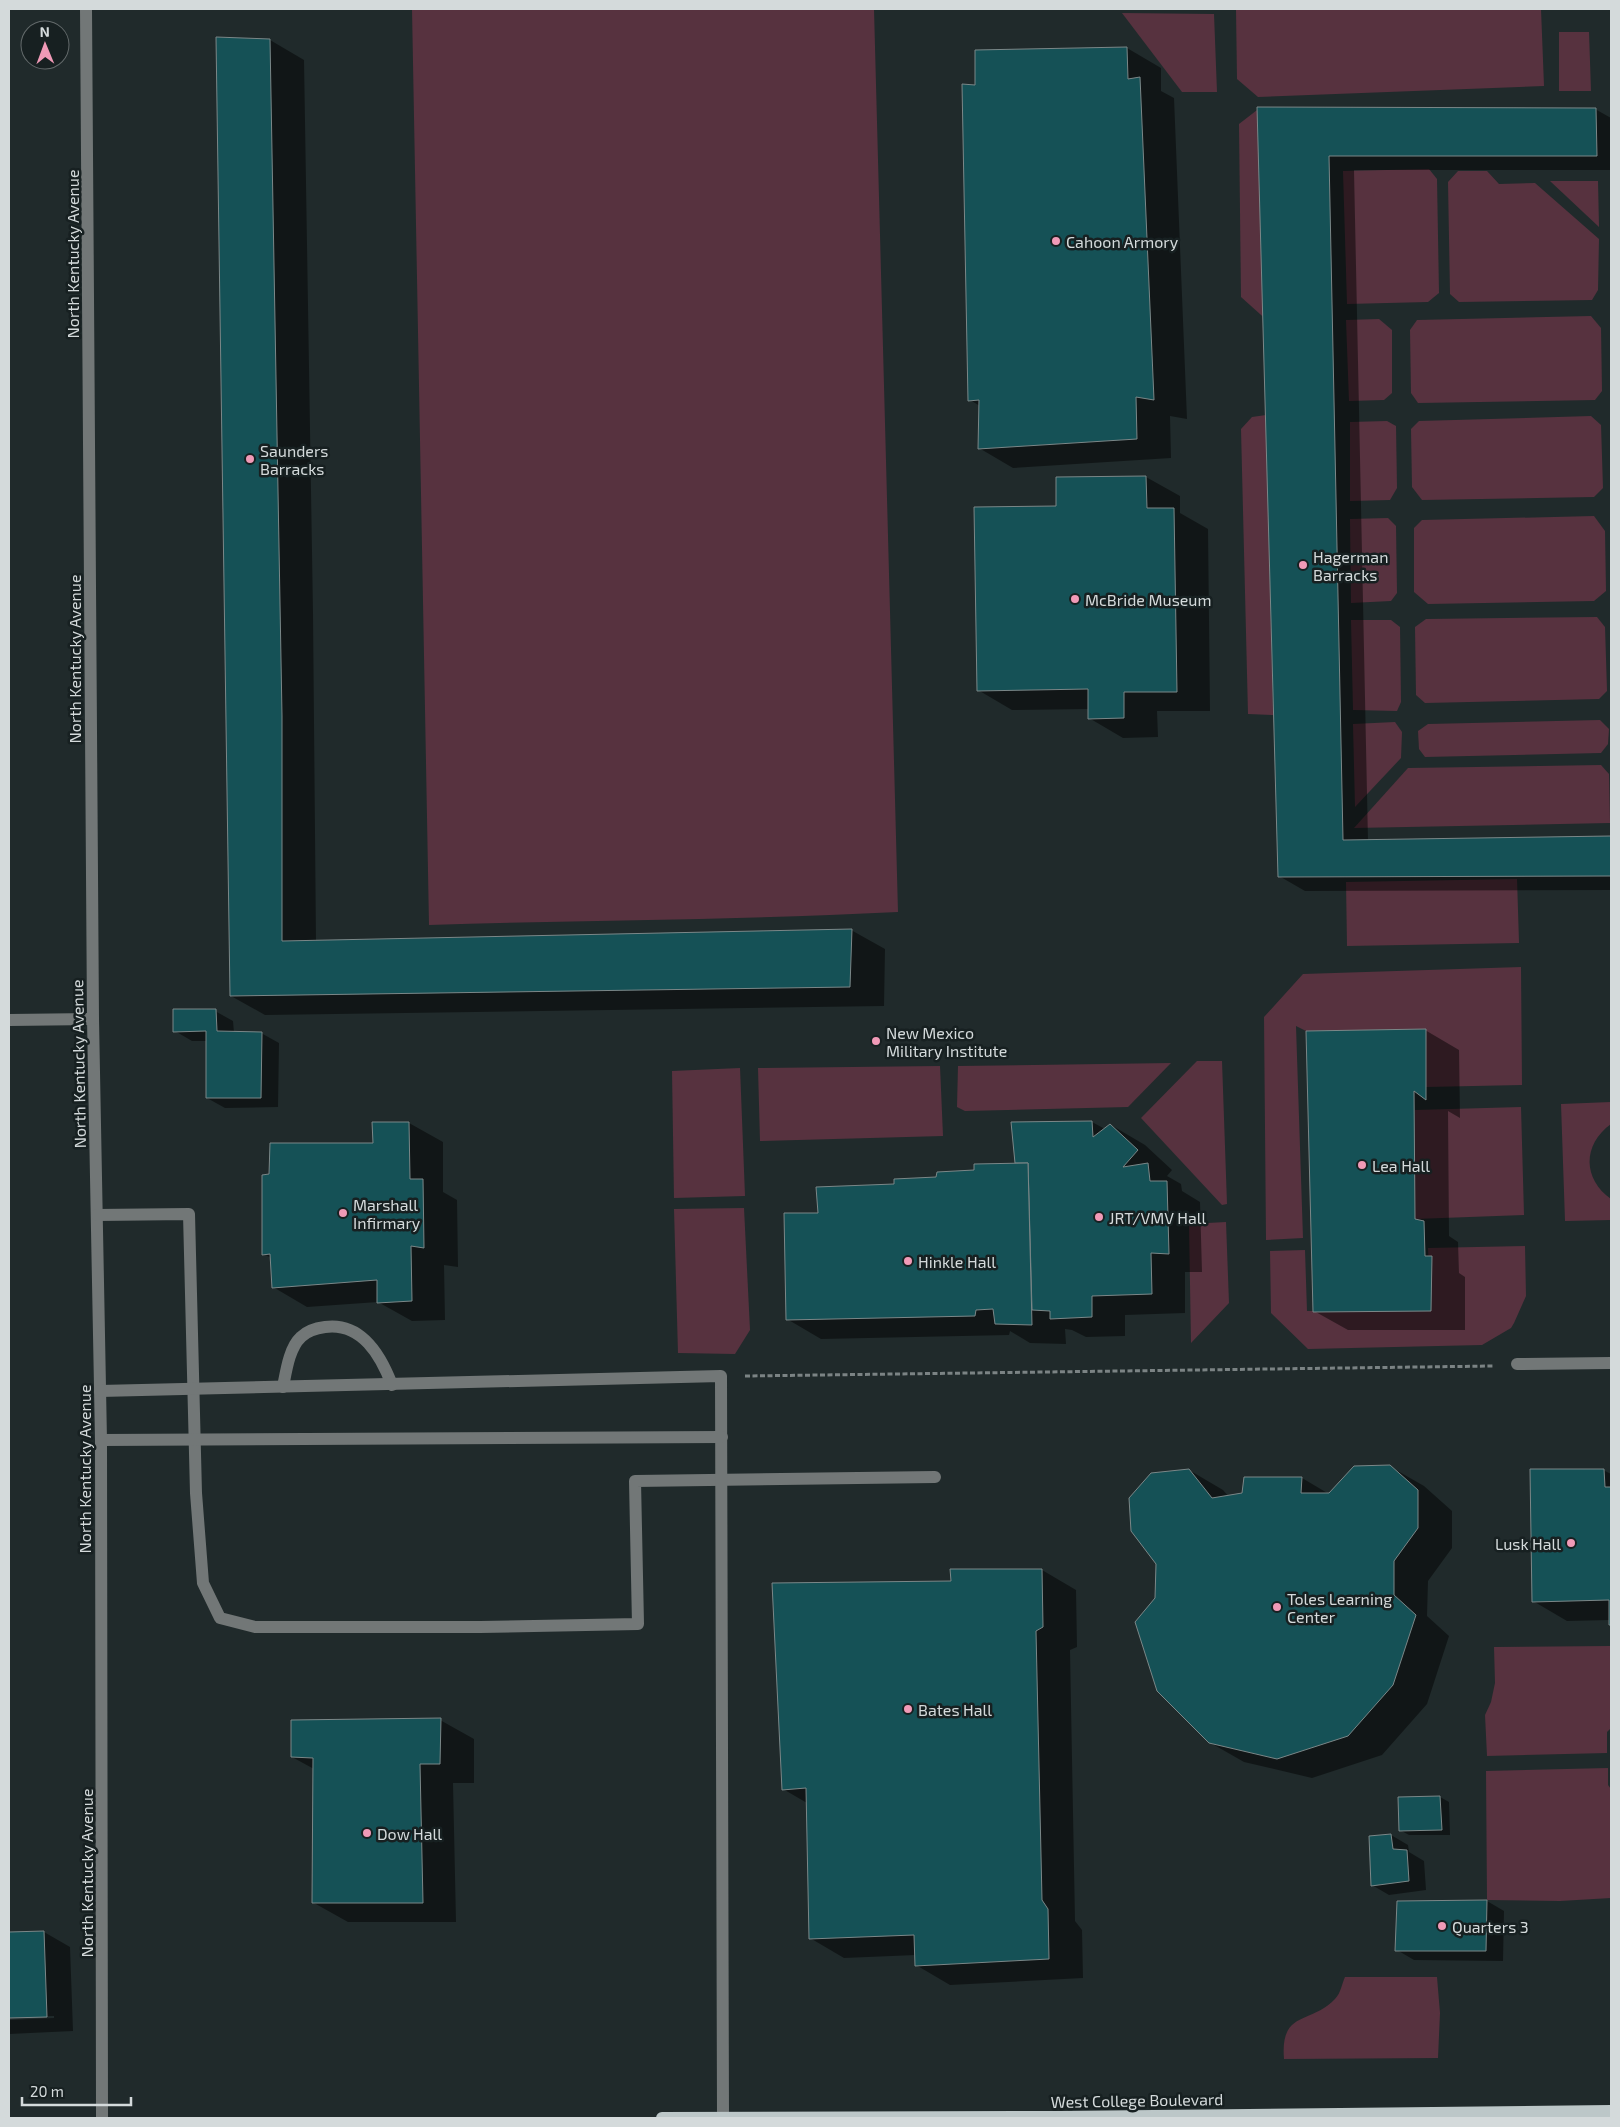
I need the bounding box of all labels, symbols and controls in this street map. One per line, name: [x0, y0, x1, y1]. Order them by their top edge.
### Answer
north arrow: [20, 20, 70, 70]
text: N: [40, 23, 50, 40]
street label: North Kentucky Avenue: [63, 170, 82, 338]
place label: Cahoon Armory: [1066, 232, 1179, 251]
marker: Cahoon Armory: [1050, 235, 1062, 247]
place label: Saunders Barracks: [260, 441, 328, 478]
marker: Saunders Barracks: [244, 453, 256, 465]
place label: Hagerman Barracks: [1313, 547, 1388, 584]
marker: Hagerman Barracks: [1297, 559, 1309, 571]
street label: North Kentucky Avenue: [65, 575, 84, 743]
place label: McBride Museum: [1085, 590, 1212, 609]
marker: McBride Museum: [1069, 593, 1081, 605]
street label: North Kentucky Avenue: [67, 979, 89, 1149]
place label: New Mexico Military Institute: [886, 1023, 1007, 1060]
marker: New Mexico Military Institute: [870, 1035, 882, 1047]
place label: Lea Hall: [1372, 1156, 1430, 1175]
marker: Lea Hall: [1356, 1159, 1368, 1171]
place label: Marshall Infirmary: [353, 1195, 421, 1232]
marker: Marshall Infirmary: [337, 1207, 349, 1219]
place label: JRT/VMV Hall: [1109, 1208, 1206, 1227]
marker: JRT/VMV Hall: [1093, 1211, 1105, 1223]
place label: Hinkle Hall: [918, 1252, 996, 1271]
marker: Hinkle Hall: [902, 1255, 914, 1267]
street label: North Kentucky Avenue: [75, 1385, 94, 1553]
place label: Lusk Hall: [1495, 1534, 1561, 1553]
marker: Lusk Hall: [1565, 1537, 1577, 1549]
place label: Toles Learning Center: [1287, 1589, 1392, 1626]
marker: Toles Learning Center: [1271, 1601, 1283, 1613]
place label: Bates Hall: [918, 1700, 992, 1719]
marker: Bates Hall: [902, 1703, 914, 1715]
street label: North Kentucky Avenue: [77, 1789, 96, 1957]
place label: Dow Hall: [377, 1824, 442, 1843]
marker: Dow Hall: [361, 1827, 373, 1839]
place label: Quarters 3: [1452, 1917, 1529, 1937]
marker: Quarters 3: [1436, 1920, 1448, 1932]
scale bar: [22, 2074, 131, 2106]
text: 20 m: [30, 2082, 64, 2100]
street label: West College Boulevard: [1051, 2089, 1223, 2111]

